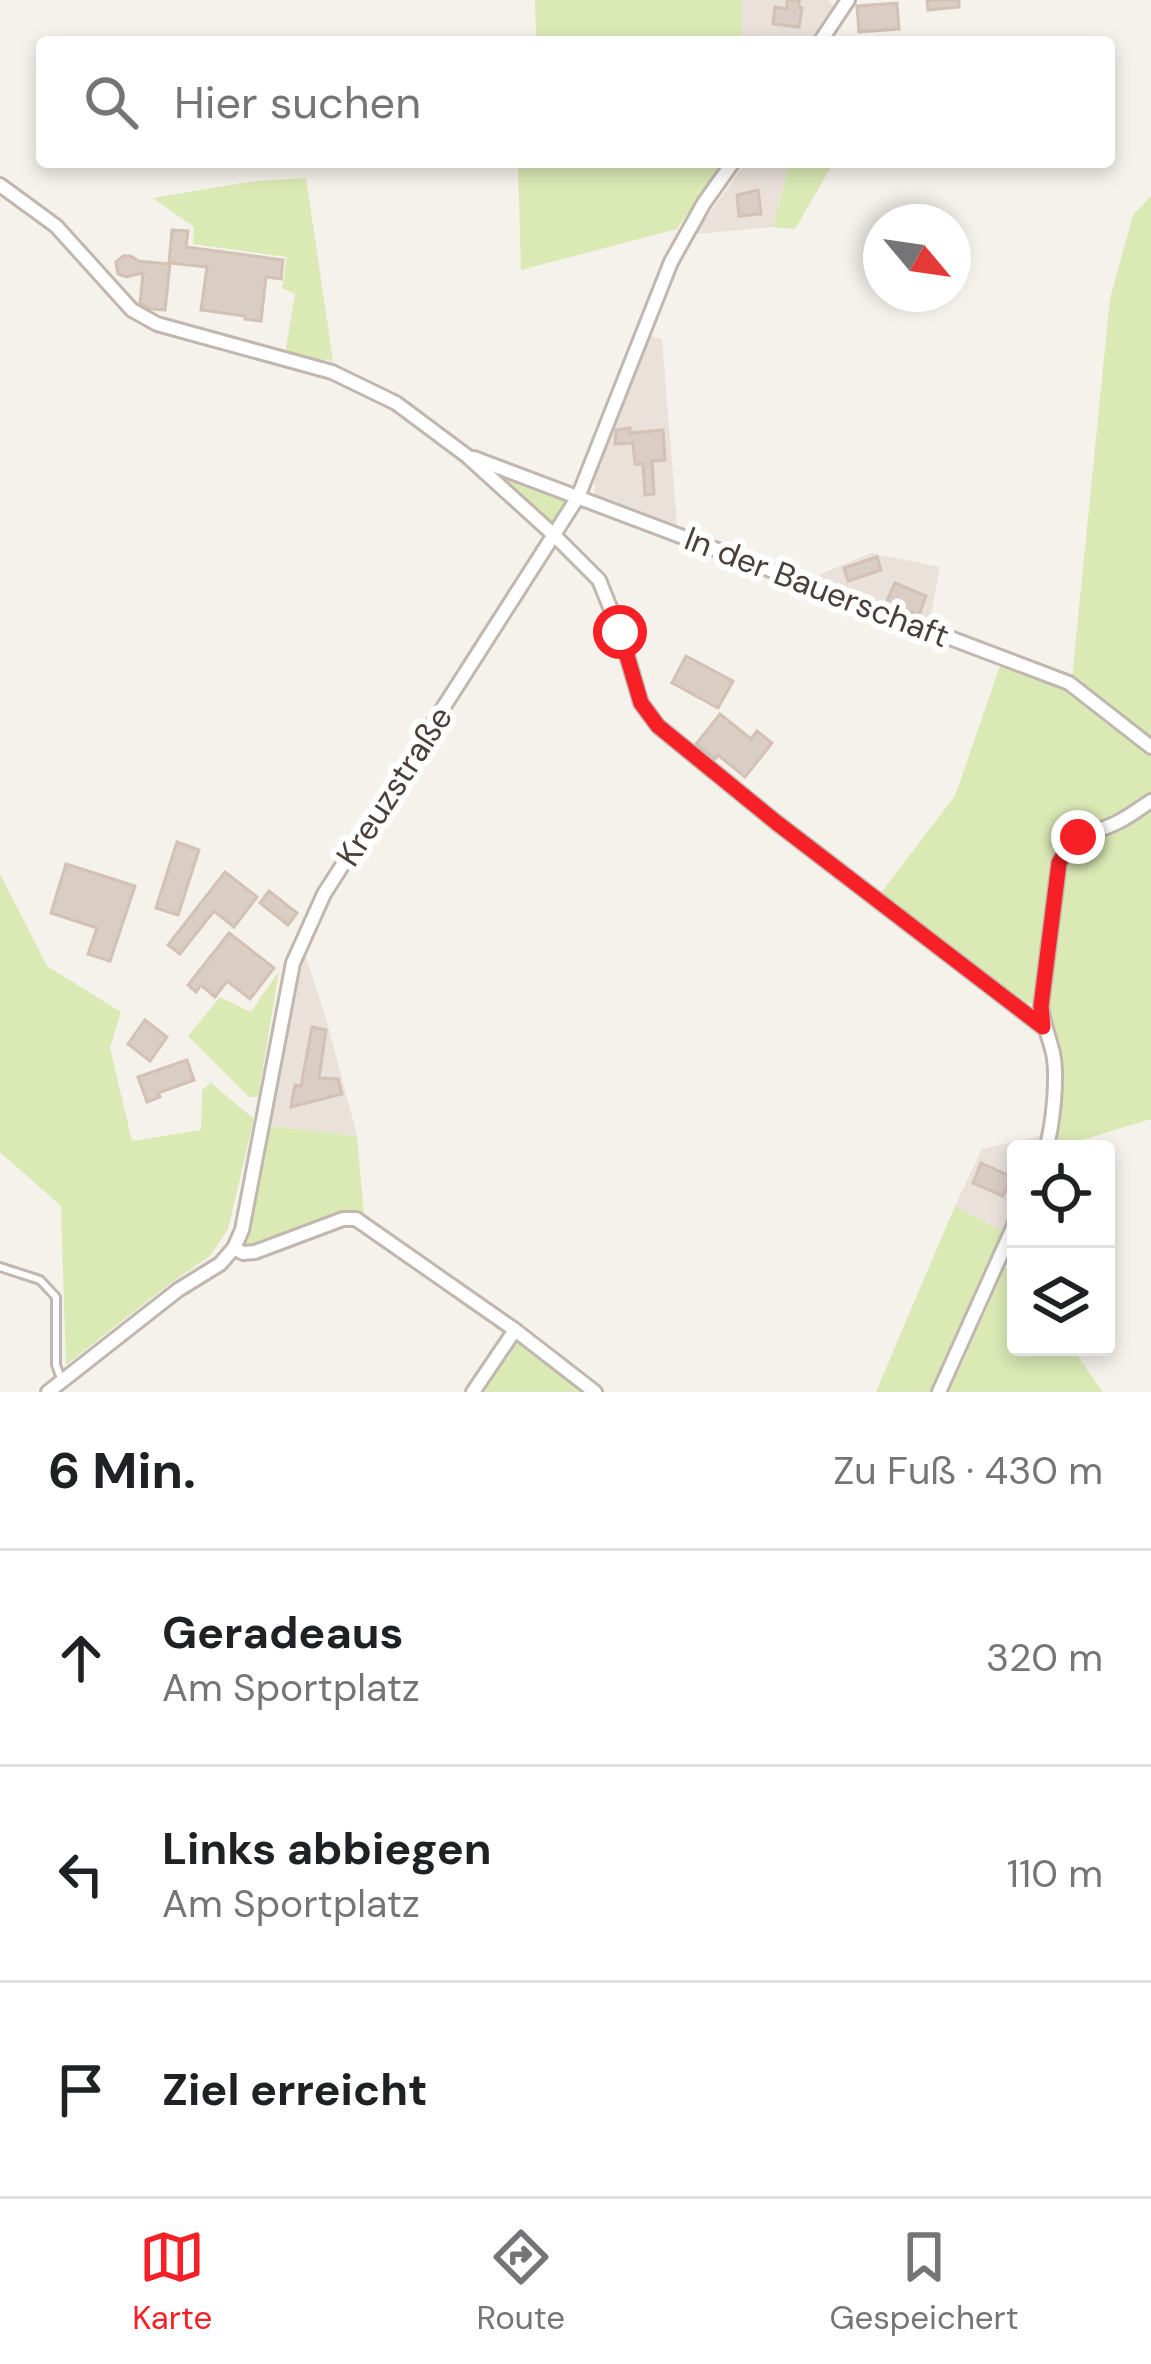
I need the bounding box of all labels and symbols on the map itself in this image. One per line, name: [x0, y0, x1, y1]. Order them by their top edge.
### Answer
north arrow: [863, 204, 971, 312]
street label: In der Bauerschaft: [679, 517, 955, 657]
route start: [593, 605, 647, 659]
street label: Kreuzstraße: [326, 698, 462, 874]
route end: [1051, 810, 1105, 864]

